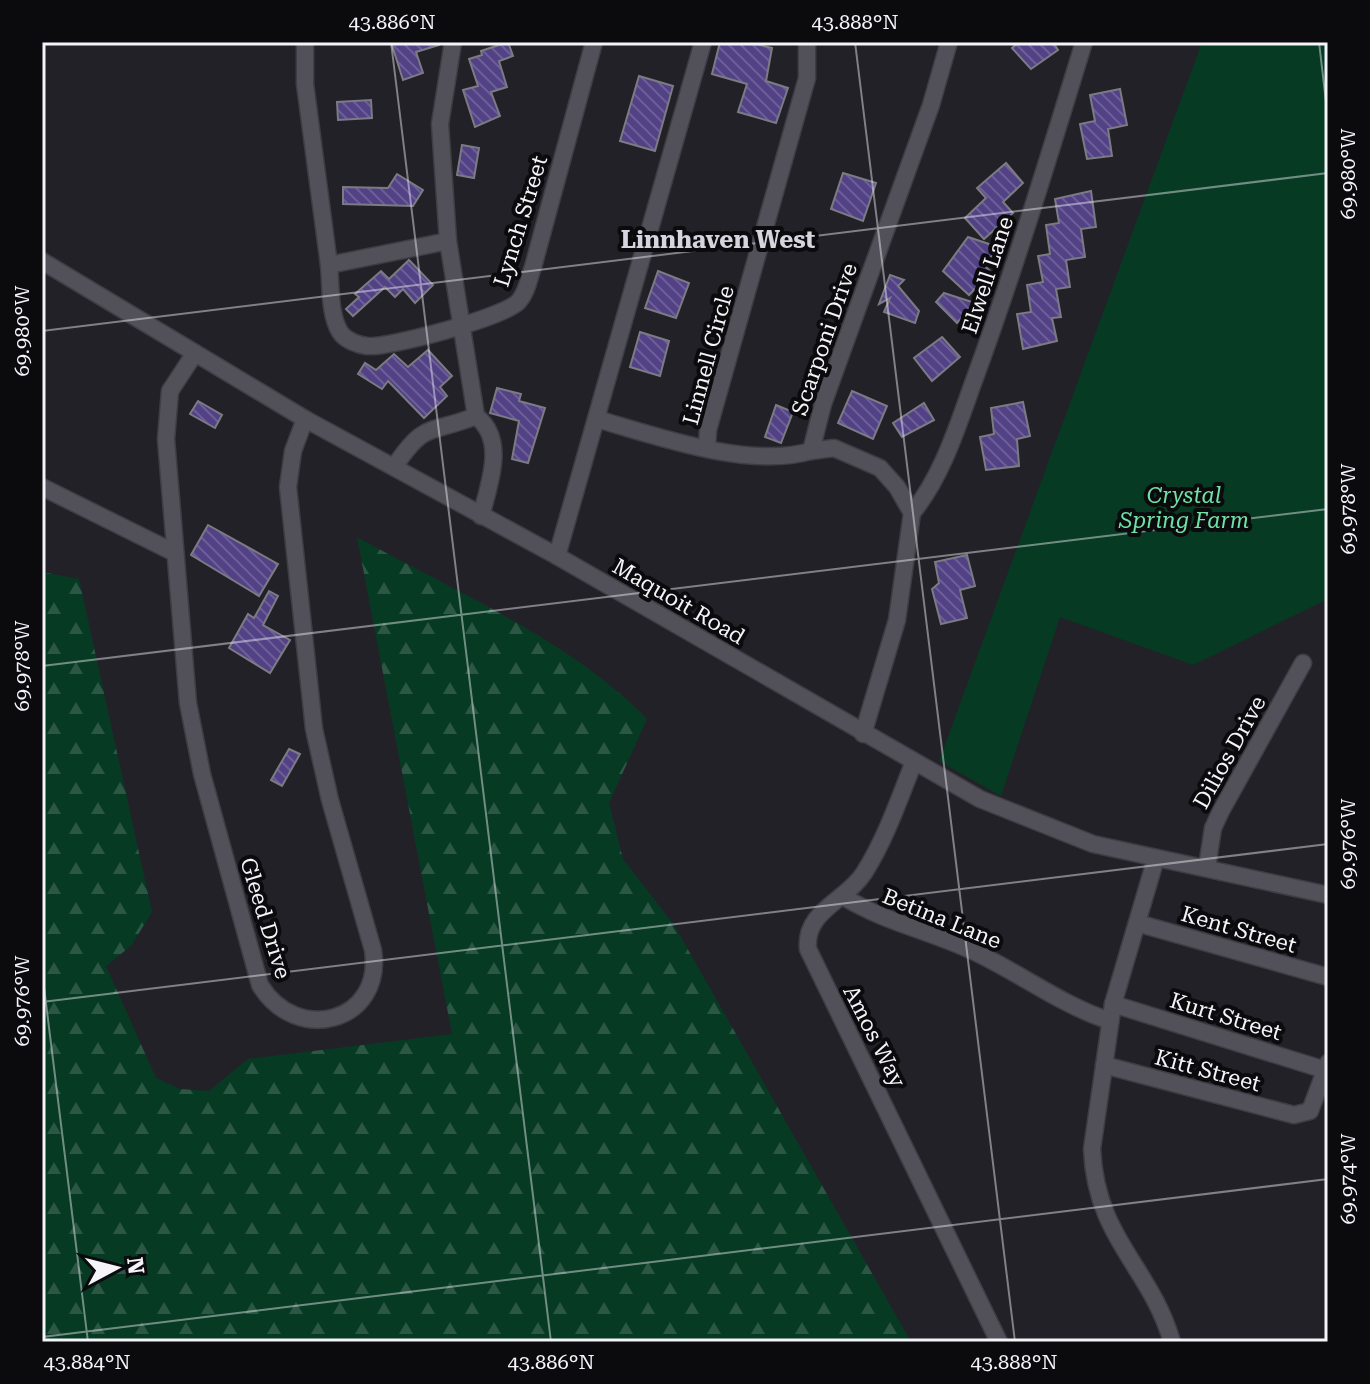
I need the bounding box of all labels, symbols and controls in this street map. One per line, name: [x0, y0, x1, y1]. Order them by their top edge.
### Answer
text: 43.886°N: [349, 10, 435, 34]
text: 43.888°N: [812, 10, 898, 34]
text: 69.980°W: [1336, 128, 1360, 220]
street label: Lynch Street: [489, 153, 552, 290]
street label: Elwell Lane: [957, 213, 1018, 337]
district label: Linnhaven West: [621, 226, 816, 254]
street label: Scarponi Drive: [787, 260, 862, 419]
street label: Linnell Circle: [678, 283, 739, 427]
text: 69.980°W: [10, 285, 34, 377]
text: 69.978°W: [1336, 463, 1360, 555]
park label: Crystal Spring Farm: [1118, 483, 1249, 533]
street label: Maquoit Road: [608, 553, 749, 649]
text: 69.978°W: [10, 620, 34, 712]
street label: Dilios Drive: [1188, 692, 1271, 813]
text: 69.976°W: [1336, 798, 1360, 890]
street label: Gleed Drive: [235, 855, 296, 982]
street label: Betina Lane: [879, 883, 1005, 954]
street label: Kent Street: [1178, 901, 1299, 958]
text: 69.976°W: [10, 955, 34, 1047]
street label: Amos Way: [838, 981, 911, 1091]
street label: Kurt Street: [1167, 988, 1285, 1045]
street label: Kitt Street: [1152, 1044, 1263, 1097]
text: 69.974°W: [1336, 1133, 1360, 1225]
north arrow: [76, 1228, 156, 1308]
text: N: [122, 1256, 149, 1276]
text: 43.884°N: [44, 1350, 130, 1374]
text: 43.886°N: [508, 1350, 594, 1374]
text: 43.888°N: [971, 1350, 1057, 1374]

